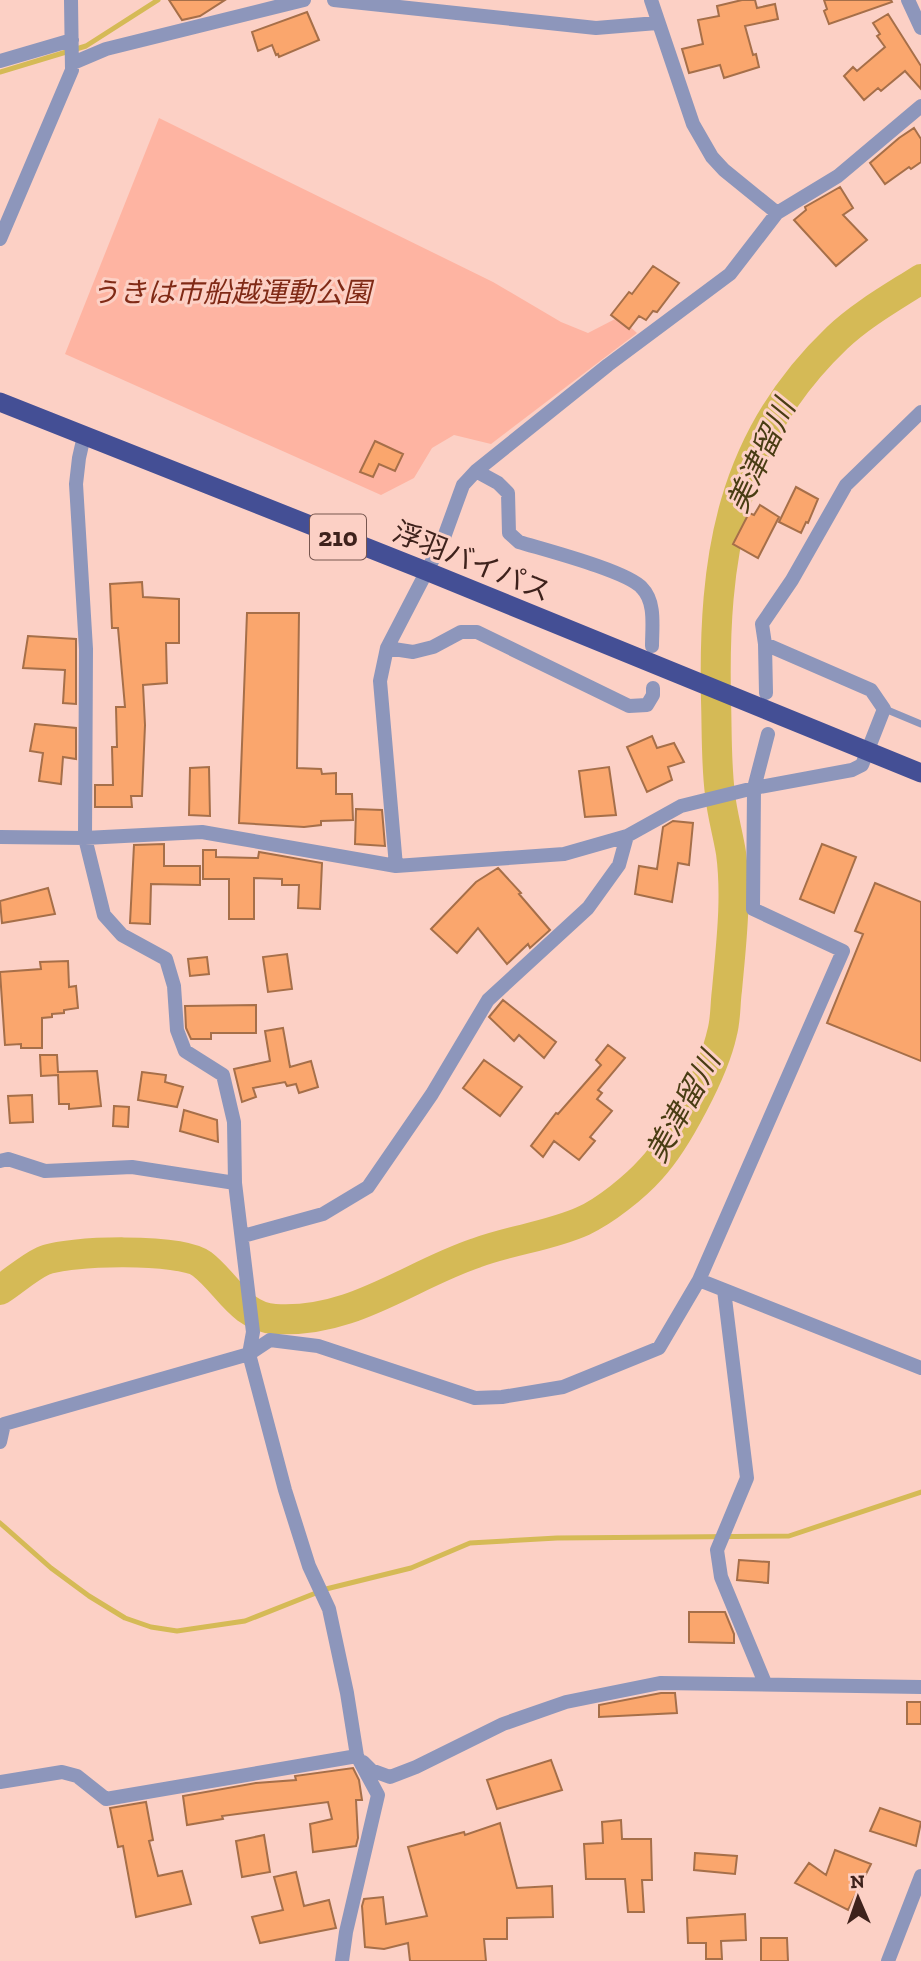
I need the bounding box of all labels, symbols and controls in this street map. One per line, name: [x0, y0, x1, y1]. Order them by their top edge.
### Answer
park label: うきは市船越運動公園: [91, 276, 375, 309]
water label: 美津留川: [719, 391, 804, 518]
road number: 210: [310, 514, 366, 559]
street label: 浮羽バイパス: [388, 515, 556, 608]
water label: 美津留川: [638, 1043, 729, 1168]
north arrow: [823, 1863, 893, 1933]
text: N: [850, 1870, 865, 1893]

